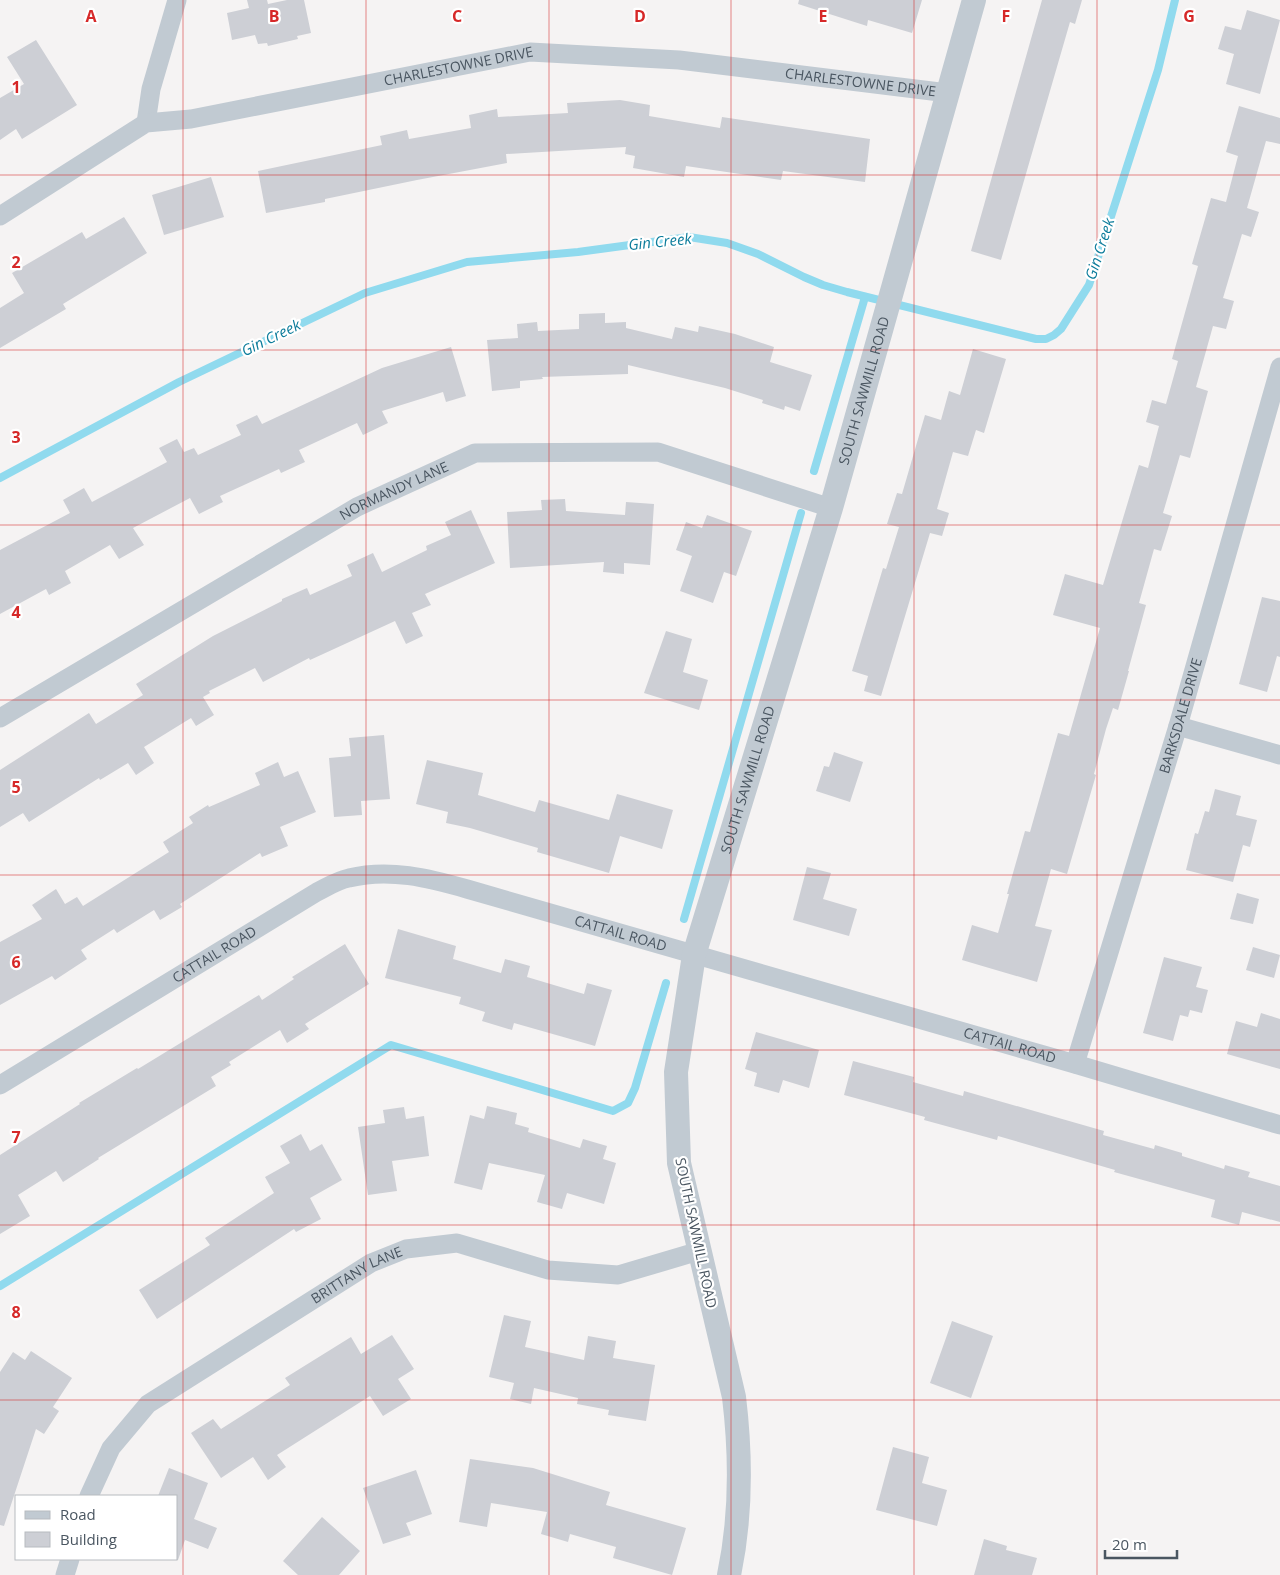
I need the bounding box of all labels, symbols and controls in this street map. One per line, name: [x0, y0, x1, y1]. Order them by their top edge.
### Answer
text: A: [85, 5, 97, 27]
text: B: [269, 5, 279, 27]
text: C: [452, 5, 462, 27]
text: D: [634, 5, 646, 27]
text: E: [819, 5, 828, 27]
text: F: [1002, 5, 1010, 27]
text: G: [1183, 5, 1195, 27]
street label: CHARLESTOWNE DRIVE: [382, 42, 535, 90]
street label: CHARLESTOWNE DRIVE: [784, 63, 937, 100]
text: 1: [11, 76, 21, 98]
water label: Gin Creek: [1080, 215, 1119, 282]
water label: Gin Creek: [627, 228, 693, 254]
text: 2: [11, 251, 21, 273]
water label: Gin Creek: [238, 314, 304, 360]
street label: SOUTH SAWMILL ROAD: [834, 314, 893, 467]
text: 3: [11, 426, 21, 448]
street label: NORMANDY LANE: [336, 457, 451, 524]
text: 4: [11, 601, 21, 623]
street label: BARKSDALE DRIVE: [1154, 656, 1206, 776]
street label: SOUTH SAWMILL ROAD: [716, 703, 779, 856]
text: 5: [11, 776, 21, 798]
street label: CATTAIL ROAD: [572, 910, 669, 955]
street label: CATTAIL ROAD: [168, 921, 260, 987]
text: 6: [11, 951, 21, 973]
street label: CATTAIL ROAD: [961, 1022, 1058, 1067]
text: 7: [11, 1126, 21, 1148]
street label: SOUTH SAWMILL ROAD: [671, 1156, 722, 1310]
street label: BRITTANY LANE: [307, 1241, 405, 1308]
text: 8: [11, 1301, 21, 1323]
legend: [15, 1495, 178, 1560]
text: Road: [60, 1504, 96, 1524]
scale bar: [1105, 1528, 1178, 1560]
text: Building: [60, 1529, 117, 1549]
text: 20 m: [1112, 1534, 1147, 1554]

